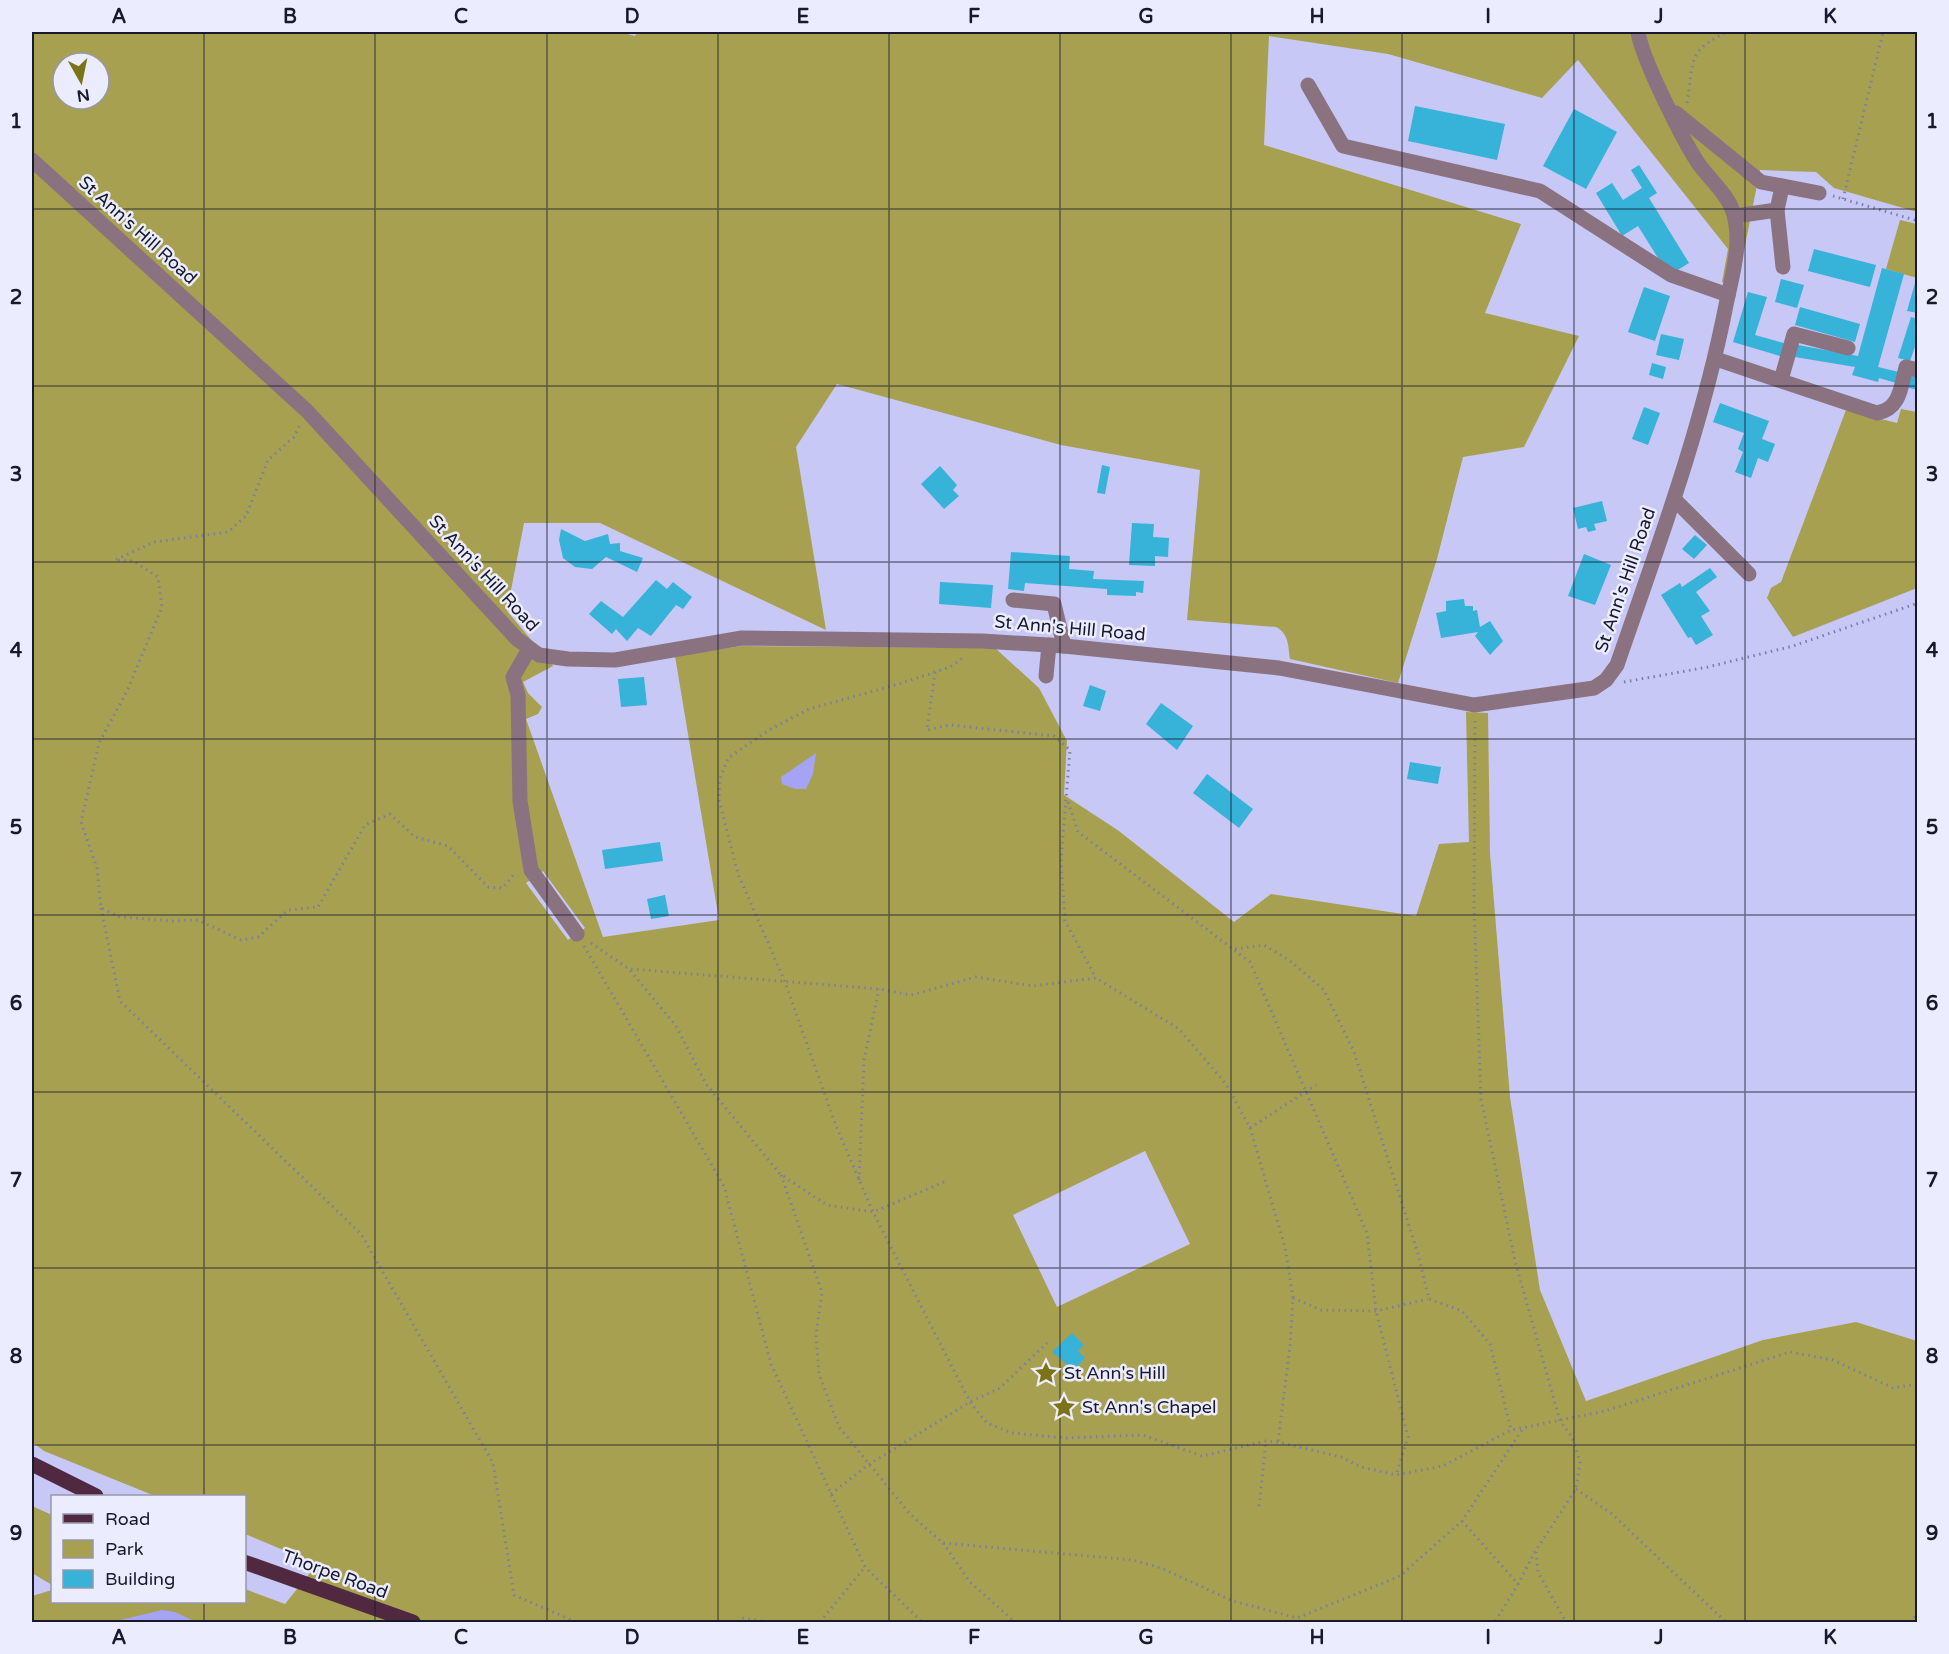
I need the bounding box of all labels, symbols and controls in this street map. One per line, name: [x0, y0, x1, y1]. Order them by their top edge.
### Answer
text: A: [112, 5, 127, 29]
text: B: [283, 5, 297, 29]
text: C: [454, 5, 468, 29]
text: D: [624, 5, 640, 29]
text: E: [797, 5, 810, 29]
text: F: [968, 5, 980, 29]
text: G: [1138, 5, 1154, 29]
text: H: [1309, 5, 1325, 29]
text: I: [1485, 5, 1491, 29]
text: J: [1653, 5, 1664, 29]
text: K: [1823, 5, 1837, 29]
north arrow: [51, 51, 111, 111]
text: N: [75, 84, 91, 106]
text: 1: [10, 110, 22, 134]
text: 1: [1926, 110, 1938, 134]
street label: St Ann's Hill Road: [74, 171, 202, 289]
text: 2: [10, 286, 22, 310]
text: 2: [1926, 286, 1938, 310]
text: 3: [10, 463, 22, 487]
text: 3: [1926, 463, 1938, 487]
street label: St Ann's Hill Road: [1590, 505, 1660, 655]
street label: St Ann's Hill Road: [424, 510, 544, 636]
street label: St Ann's Hill Road: [994, 610, 1146, 646]
text: 4: [10, 639, 23, 663]
text: 4: [1926, 639, 1939, 663]
text: 5: [10, 816, 22, 840]
text: 5: [1926, 816, 1938, 840]
text: 6: [10, 992, 22, 1016]
text: 6: [1926, 992, 1938, 1016]
text: 7: [10, 1169, 22, 1193]
text: 7: [1926, 1169, 1938, 1193]
text: 8: [10, 1345, 22, 1369]
text: 8: [1926, 1345, 1938, 1369]
place icon: St Ann's Hill: [1033, 1360, 1059, 1386]
place label: St Ann's Hill: [1064, 1362, 1166, 1384]
place icon: St Ann's Chapel: [1051, 1394, 1077, 1420]
place label: St Ann's Chapel: [1082, 1396, 1216, 1418]
legend: [51, 1495, 246, 1603]
text: Road: [105, 1508, 150, 1530]
text: 9: [10, 1522, 22, 1546]
text: 9: [1926, 1522, 1938, 1546]
text: Park: [105, 1538, 144, 1560]
street label: Thorpe Road: [279, 1545, 391, 1603]
text: Building: [105, 1568, 175, 1590]
text: A: [112, 1626, 127, 1650]
text: B: [283, 1626, 297, 1650]
text: C: [454, 1626, 468, 1650]
text: D: [624, 1626, 640, 1650]
text: E: [797, 1626, 810, 1650]
text: F: [968, 1626, 980, 1650]
text: G: [1138, 1626, 1154, 1650]
text: H: [1309, 1626, 1325, 1650]
text: I: [1485, 1626, 1491, 1650]
text: J: [1653, 1626, 1664, 1650]
text: K: [1823, 1626, 1837, 1650]

